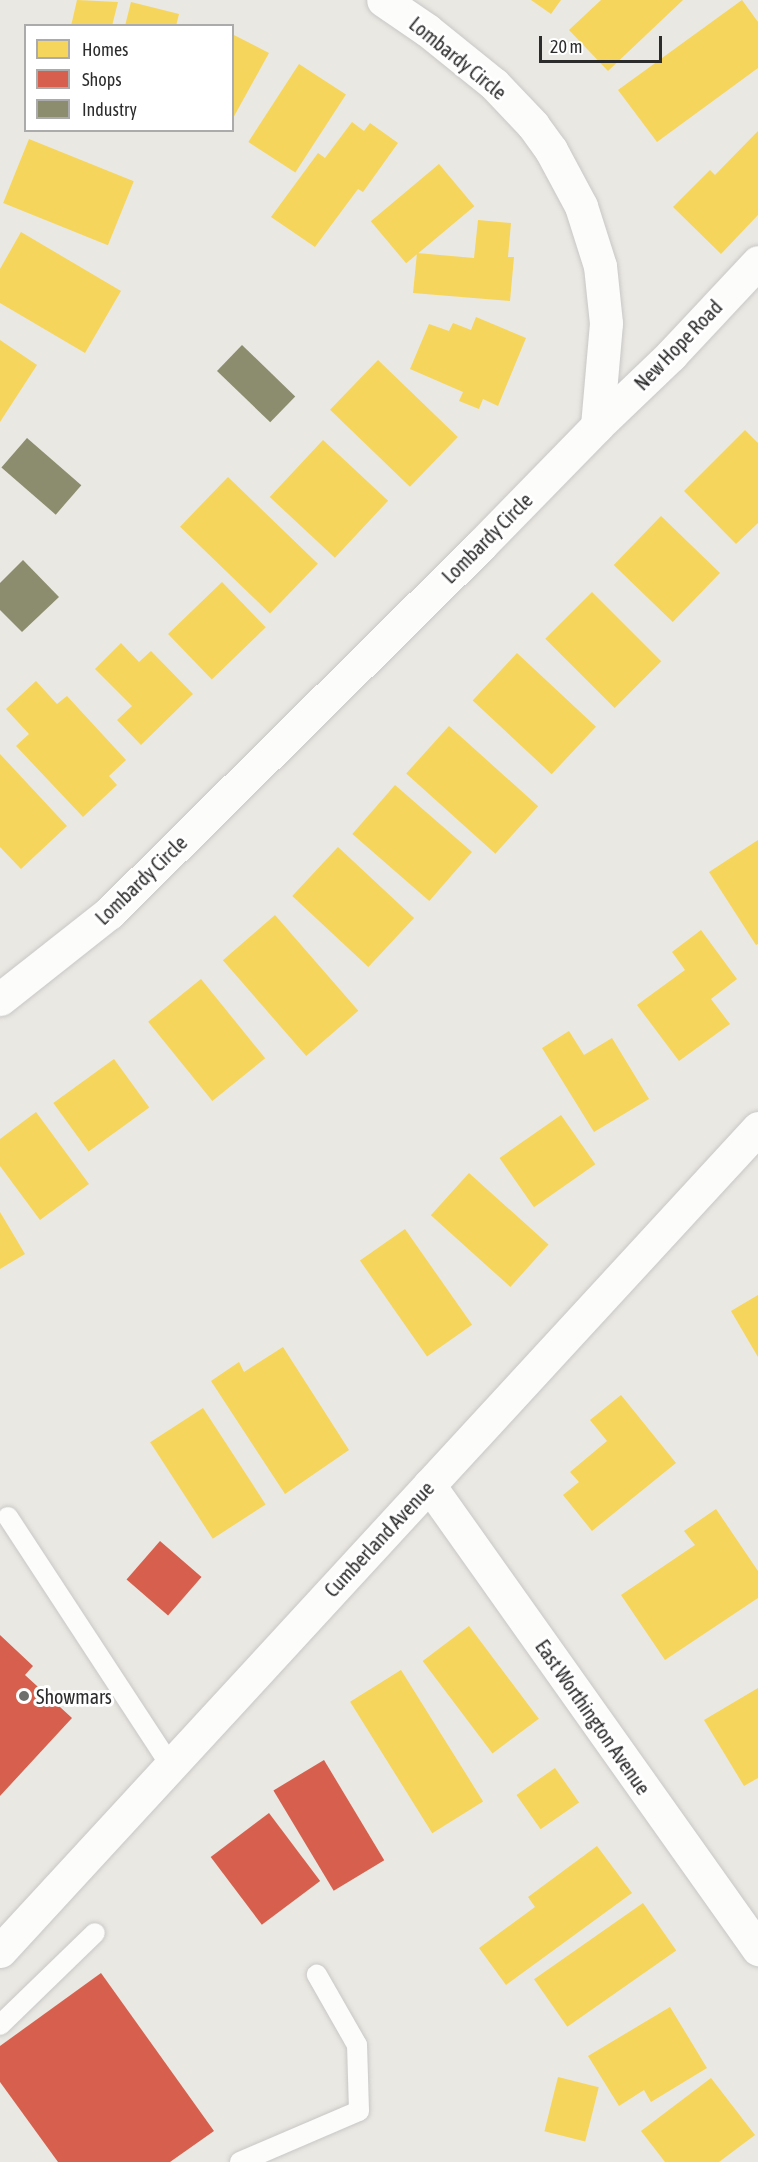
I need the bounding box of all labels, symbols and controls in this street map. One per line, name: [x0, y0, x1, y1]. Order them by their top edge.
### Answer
street label: Lombardy Circle: [405, 12, 511, 104]
legend: [24, 24, 234, 132]
scale bar: [542, 24, 665, 62]
text: 20 m: [550, 36, 582, 57]
text: Homes: [82, 39, 128, 60]
text: Shops: [82, 69, 122, 90]
text: Industry: [82, 99, 137, 120]
street label: New Hope Road: [629, 295, 727, 395]
street label: Lombardy Circle: [437, 488, 537, 588]
street label: Lombardy Circle: [90, 830, 192, 930]
street label: Cumberland Avenue: [319, 1476, 439, 1602]
street label: East Worthington Avenue: [531, 1635, 655, 1799]
place label: Showmars: [36, 1684, 112, 1708]
marker: Showmars: [17, 1689, 31, 1703]

